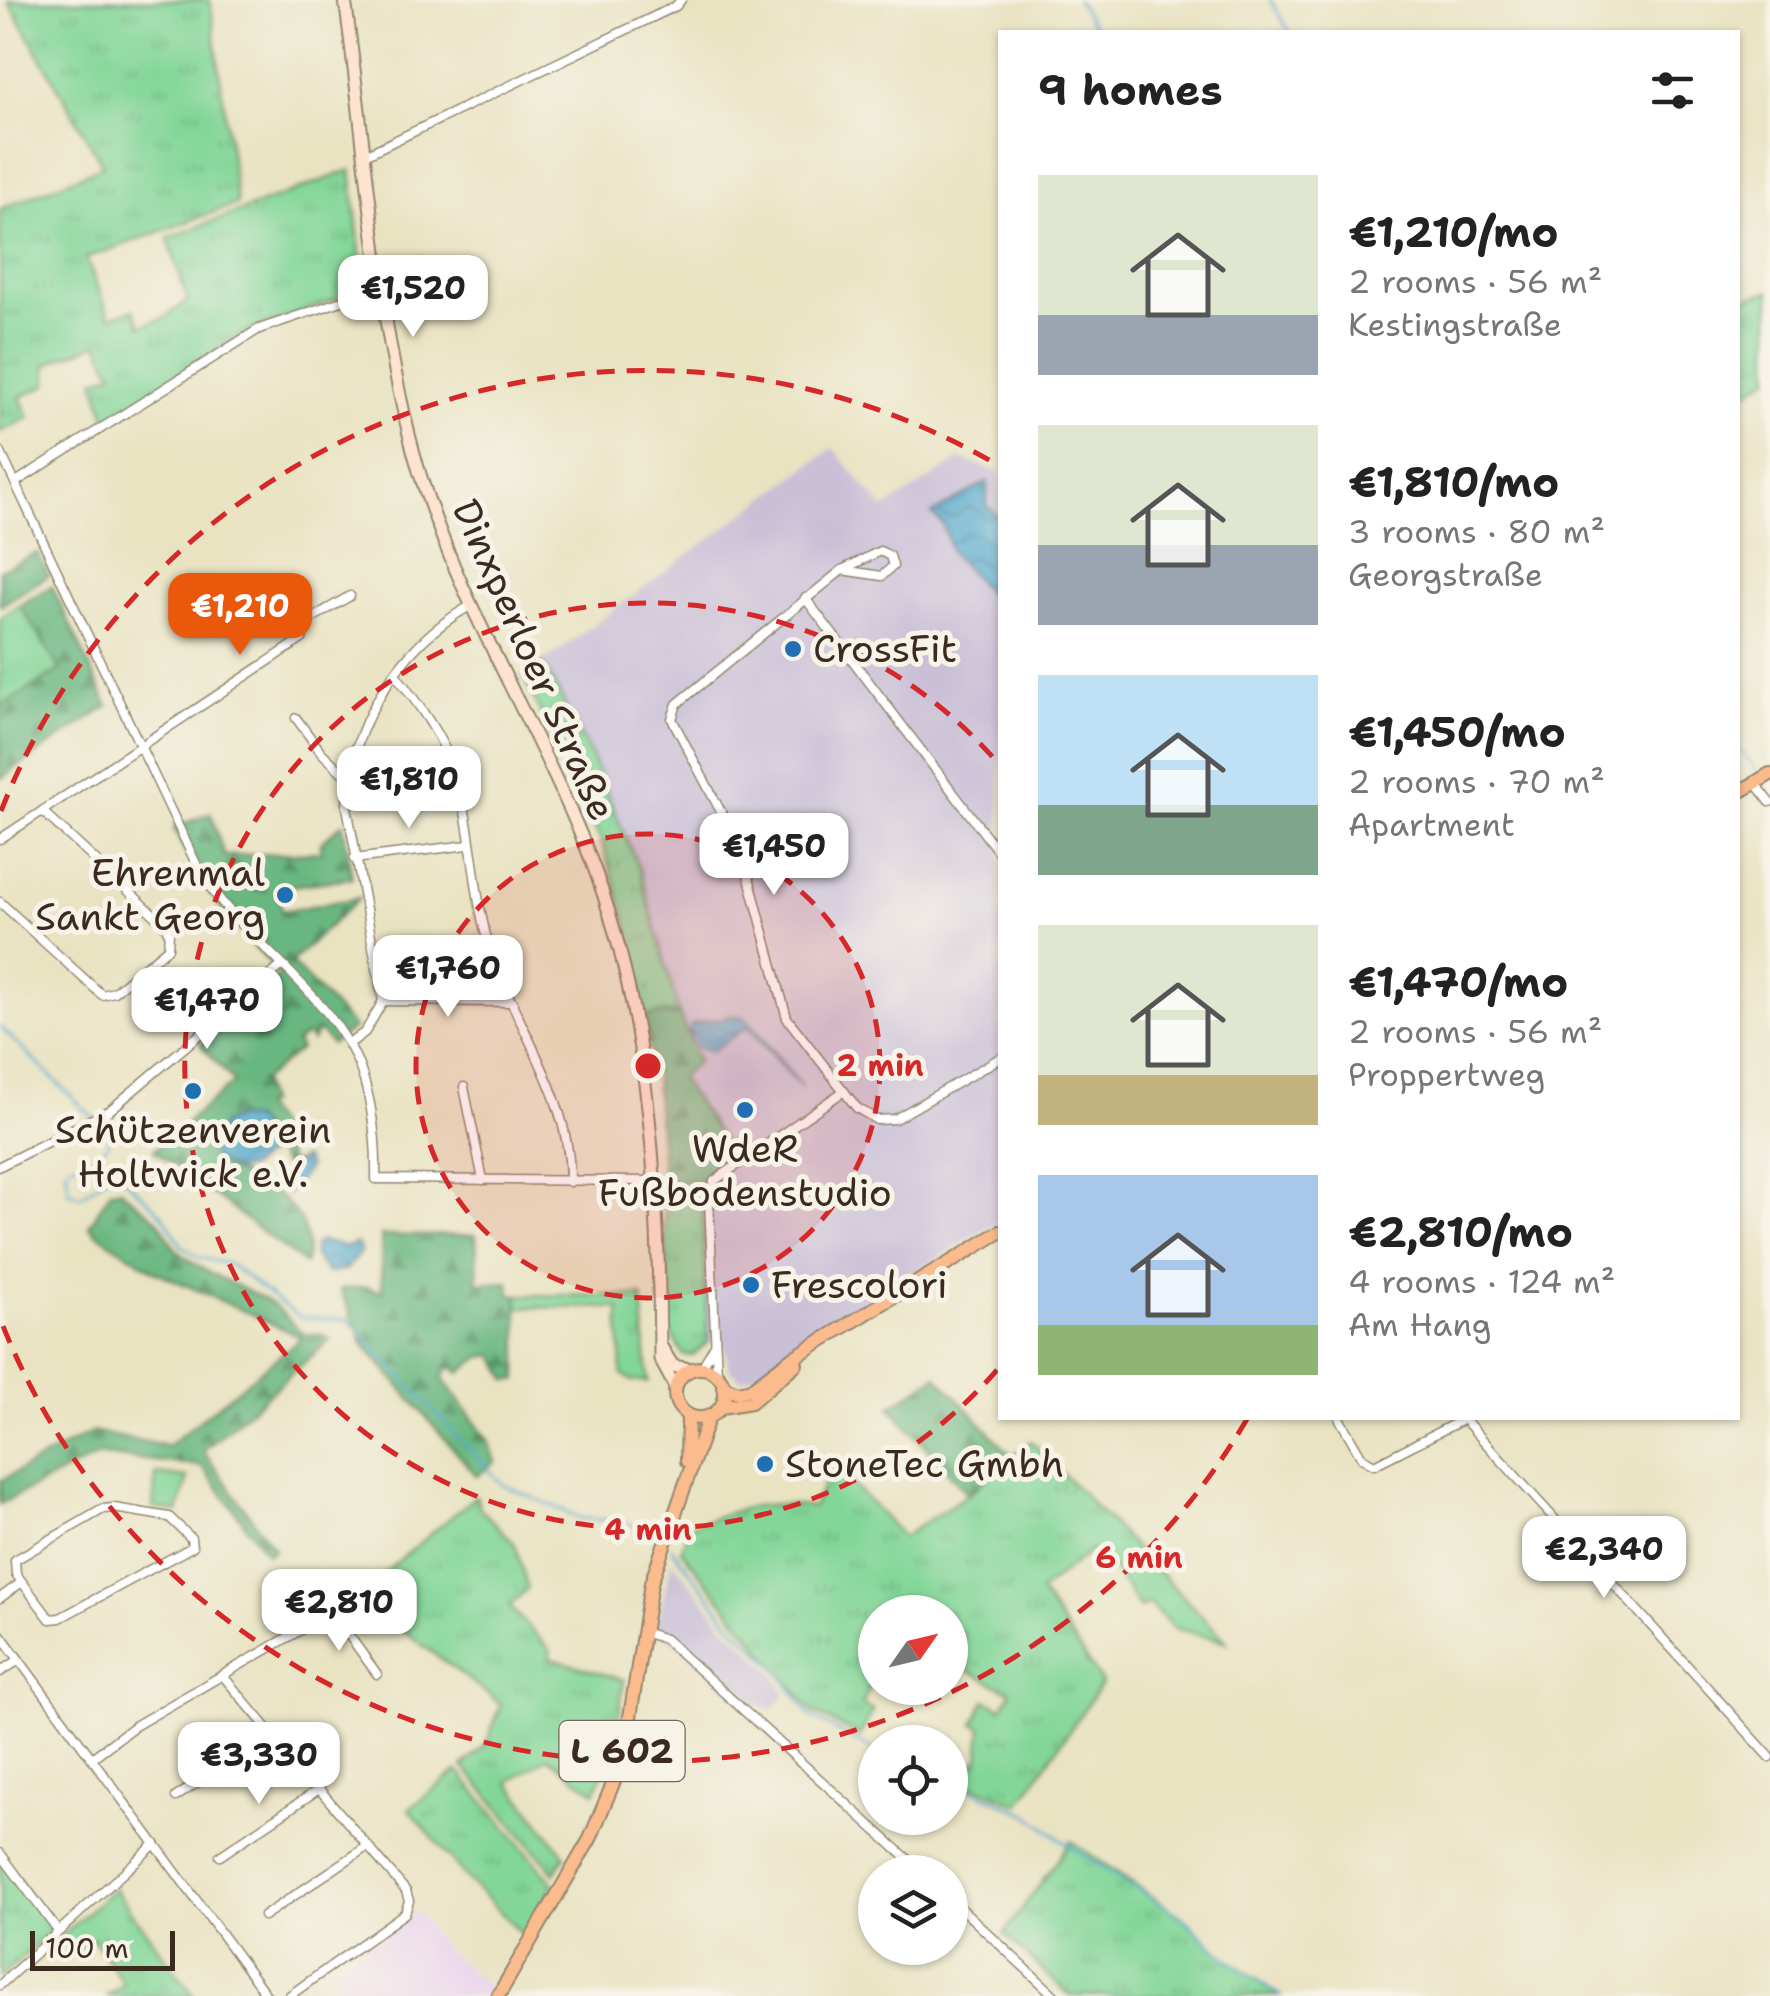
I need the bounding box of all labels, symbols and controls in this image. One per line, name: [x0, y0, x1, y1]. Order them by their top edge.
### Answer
text: 9 homes: [1038, 62, 1223, 118]
icon: filters: [1645, 63, 1700, 118]
text: €1,210/mo: [1348, 204, 1559, 260]
icon: home: [1118, 215, 1238, 335]
pin: €1,520: [332, 255, 494, 340]
text: 2 rooms · 56 m²: [1348, 260, 1602, 303]
text: €1,520: [360, 266, 466, 309]
text: Kestingstraße: [1348, 303, 1562, 346]
text: €1,810/mo: [1348, 454, 1559, 510]
icon: home: [1118, 465, 1238, 585]
street label: Dinxperloer Straße: [441, 491, 628, 828]
text: 3 rooms · 80 m²: [1348, 510, 1605, 553]
text: Georgstraße: [1348, 553, 1543, 596]
pin: €1,210: [159, 573, 321, 658]
text: €1,210: [190, 584, 290, 627]
place label: CrossFit: [813, 623, 957, 674]
marker: CrossFit: [782, 638, 804, 660]
text: €1,450/mo: [1348, 704, 1566, 760]
icon: home: [1118, 715, 1238, 835]
pin: €1,810: [328, 746, 490, 831]
text: €1,810: [359, 757, 459, 800]
text: 2 rooms · 70 m²: [1348, 760, 1605, 803]
text: Apartment: [1348, 803, 1515, 846]
pin: €1,450: [693, 813, 855, 898]
text: €1,450: [721, 824, 827, 867]
place label: Ehrenmal Sankt Georg: [35, 847, 266, 942]
marker: Ehrenmal Sankt Georg: [274, 884, 296, 906]
pin: €1,760: [367, 935, 529, 1020]
text: €1,760: [395, 946, 501, 989]
text: €1,470/mo: [1348, 954, 1568, 1010]
icon: home: [1118, 965, 1238, 1085]
pin: €1,470: [126, 967, 288, 1052]
text: €1,470: [153, 978, 261, 1021]
text: 2 rooms · 56 m²: [1348, 1010, 1602, 1053]
text: 2 min: [836, 1045, 924, 1086]
centre of rings: [630, 1048, 666, 1084]
text: Proppertweg: [1348, 1053, 1545, 1096]
marker: Schützenverein Holtwick e.V.: [182, 1080, 204, 1102]
marker: WdeR Fußbodenstudio: [734, 1099, 756, 1121]
place label: Schützenverein Holtwick e.V.: [55, 1104, 331, 1199]
place label: WdeR Fußbodenstudio: [598, 1123, 892, 1218]
text: €2,810/mo: [1348, 1204, 1573, 1260]
icon: home: [1118, 1215, 1238, 1335]
place label: Frescolori: [771, 1259, 948, 1310]
text: 4 rooms · 124 m²: [1348, 1260, 1615, 1303]
marker: Frescolori: [740, 1274, 762, 1296]
text: Am Hang: [1348, 1303, 1491, 1346]
place label: StoneTec Gmbh: [785, 1438, 1064, 1489]
marker: StoneTec Gmbh: [754, 1453, 776, 1475]
text: 4 min: [604, 1509, 692, 1550]
pin: €2,340: [1523, 1516, 1685, 1601]
text: €2,340: [1544, 1527, 1664, 1570]
text: 6 min: [1095, 1537, 1183, 1578]
pin: €2,810: [258, 1569, 420, 1654]
text: €2,810: [284, 1580, 394, 1623]
north arrow: [858, 1595, 968, 1705]
map controls: [858, 1595, 968, 1965]
road number: L 602: [560, 1721, 684, 1781]
pin: €3,330: [178, 1722, 340, 1807]
button: locate: [858, 1725, 968, 1835]
text: €3,330: [200, 1733, 318, 1776]
button: layers: [858, 1855, 968, 1965]
scale bar: [30, 1926, 175, 1970]
text: 100 m: [45, 1929, 129, 1967]

